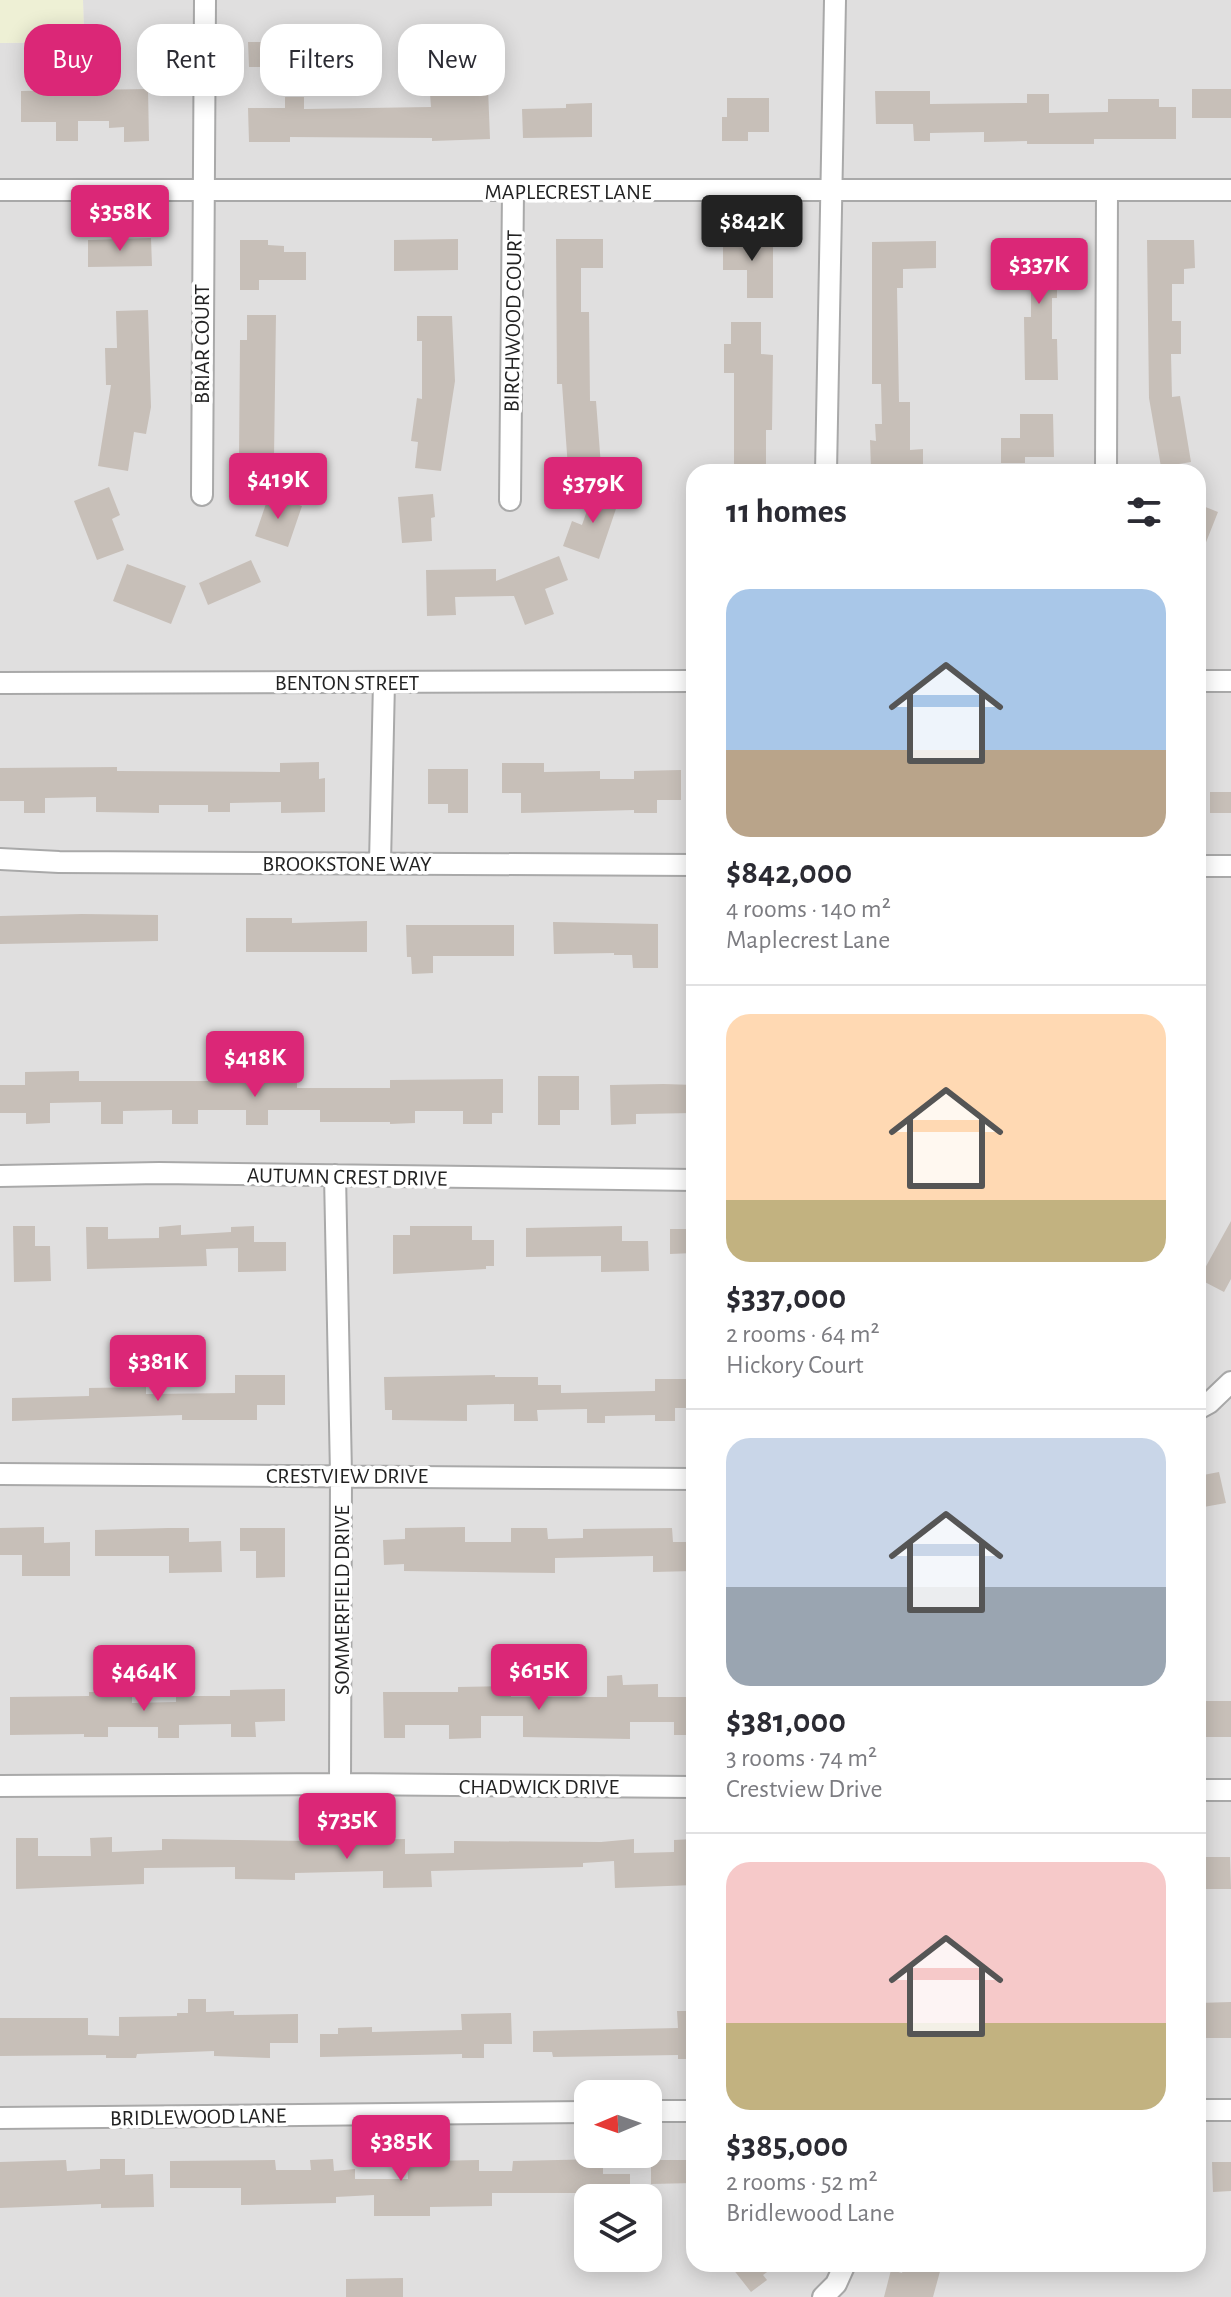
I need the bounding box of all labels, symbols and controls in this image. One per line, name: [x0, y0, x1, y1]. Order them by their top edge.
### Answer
chip: Buy: [24, 24, 121, 96]
chip: Rent: [137, 24, 244, 96]
chip: Filters: [260, 24, 382, 96]
chip: New: [398, 24, 505, 96]
street label: MAPLECREST LANE: [484, 181, 652, 203]
pin: $358K: [64, 185, 176, 253]
pin: $842K: [696, 195, 808, 263]
text: $358K: [89, 198, 151, 224]
text: $842K: [719, 208, 785, 234]
street label: BIRCHWOOD COURT: [500, 230, 526, 412]
pin: $337K: [983, 238, 1095, 306]
text: $337K: [1009, 251, 1069, 277]
street label: BRIAR COURT: [191, 284, 213, 404]
pin: $419K: [222, 453, 334, 521]
pin: $379K: [537, 457, 649, 525]
text: $419K: [247, 466, 309, 492]
text: $379K: [562, 470, 624, 496]
icon: filters: [1122, 490, 1166, 534]
text: 11 homes: [726, 495, 847, 529]
icon: home: [874, 641, 1018, 785]
street label: BENTON STREET: [275, 672, 420, 694]
street label: BROOKSTONE WAY: [262, 853, 432, 875]
text: $842,000: [726, 856, 852, 890]
text: 4 rooms · 140 m²: [726, 896, 891, 922]
text: Maplecrest Lane: [726, 927, 890, 953]
pin: $418K: [199, 1031, 311, 1099]
text: $418K: [224, 1044, 286, 1070]
icon: home: [874, 1066, 1018, 1210]
street label: AUTUMN CREST DRIVE: [247, 1164, 448, 1190]
text: $337,000: [726, 1281, 846, 1315]
text: 2 rooms · 64 m²: [726, 1321, 880, 1347]
pin: $381K: [102, 1335, 214, 1403]
text: $381K: [128, 1348, 188, 1374]
text: Hickory Court: [726, 1352, 864, 1378]
street label: CRESTVIEW DRIVE: [266, 1465, 428, 1487]
icon: home: [874, 1490, 1018, 1634]
street label: SOMMERFIELD DRIVE: [331, 1505, 353, 1695]
pin: $615K: [483, 1644, 595, 1712]
pin: $464K: [88, 1645, 200, 1713]
text: $615K: [509, 1657, 569, 1683]
text: $464K: [111, 1658, 177, 1684]
text: $381,000: [726, 1705, 846, 1739]
text: 3 rooms · 74 m²: [726, 1745, 877, 1771]
street label: CHADWICK DRIVE: [459, 1776, 620, 1798]
text: Crestview Drive: [726, 1776, 882, 1802]
pin: $735K: [291, 1793, 403, 1861]
text: $735K: [317, 1806, 377, 1832]
icon: home: [874, 1914, 1018, 2058]
north arrow: [574, 2080, 662, 2168]
map controls: [574, 2080, 662, 2272]
street label: BRIDLEWOOD LANE: [110, 2104, 287, 2130]
pin: $385K: [345, 2115, 457, 2183]
text: $385K: [370, 2128, 432, 2154]
text: $385,000: [726, 2129, 848, 2163]
text: 2 rooms · 52 m²: [726, 2169, 878, 2195]
button: layers: [574, 2184, 662, 2272]
text: Bridlewood Lane: [726, 2200, 895, 2226]

